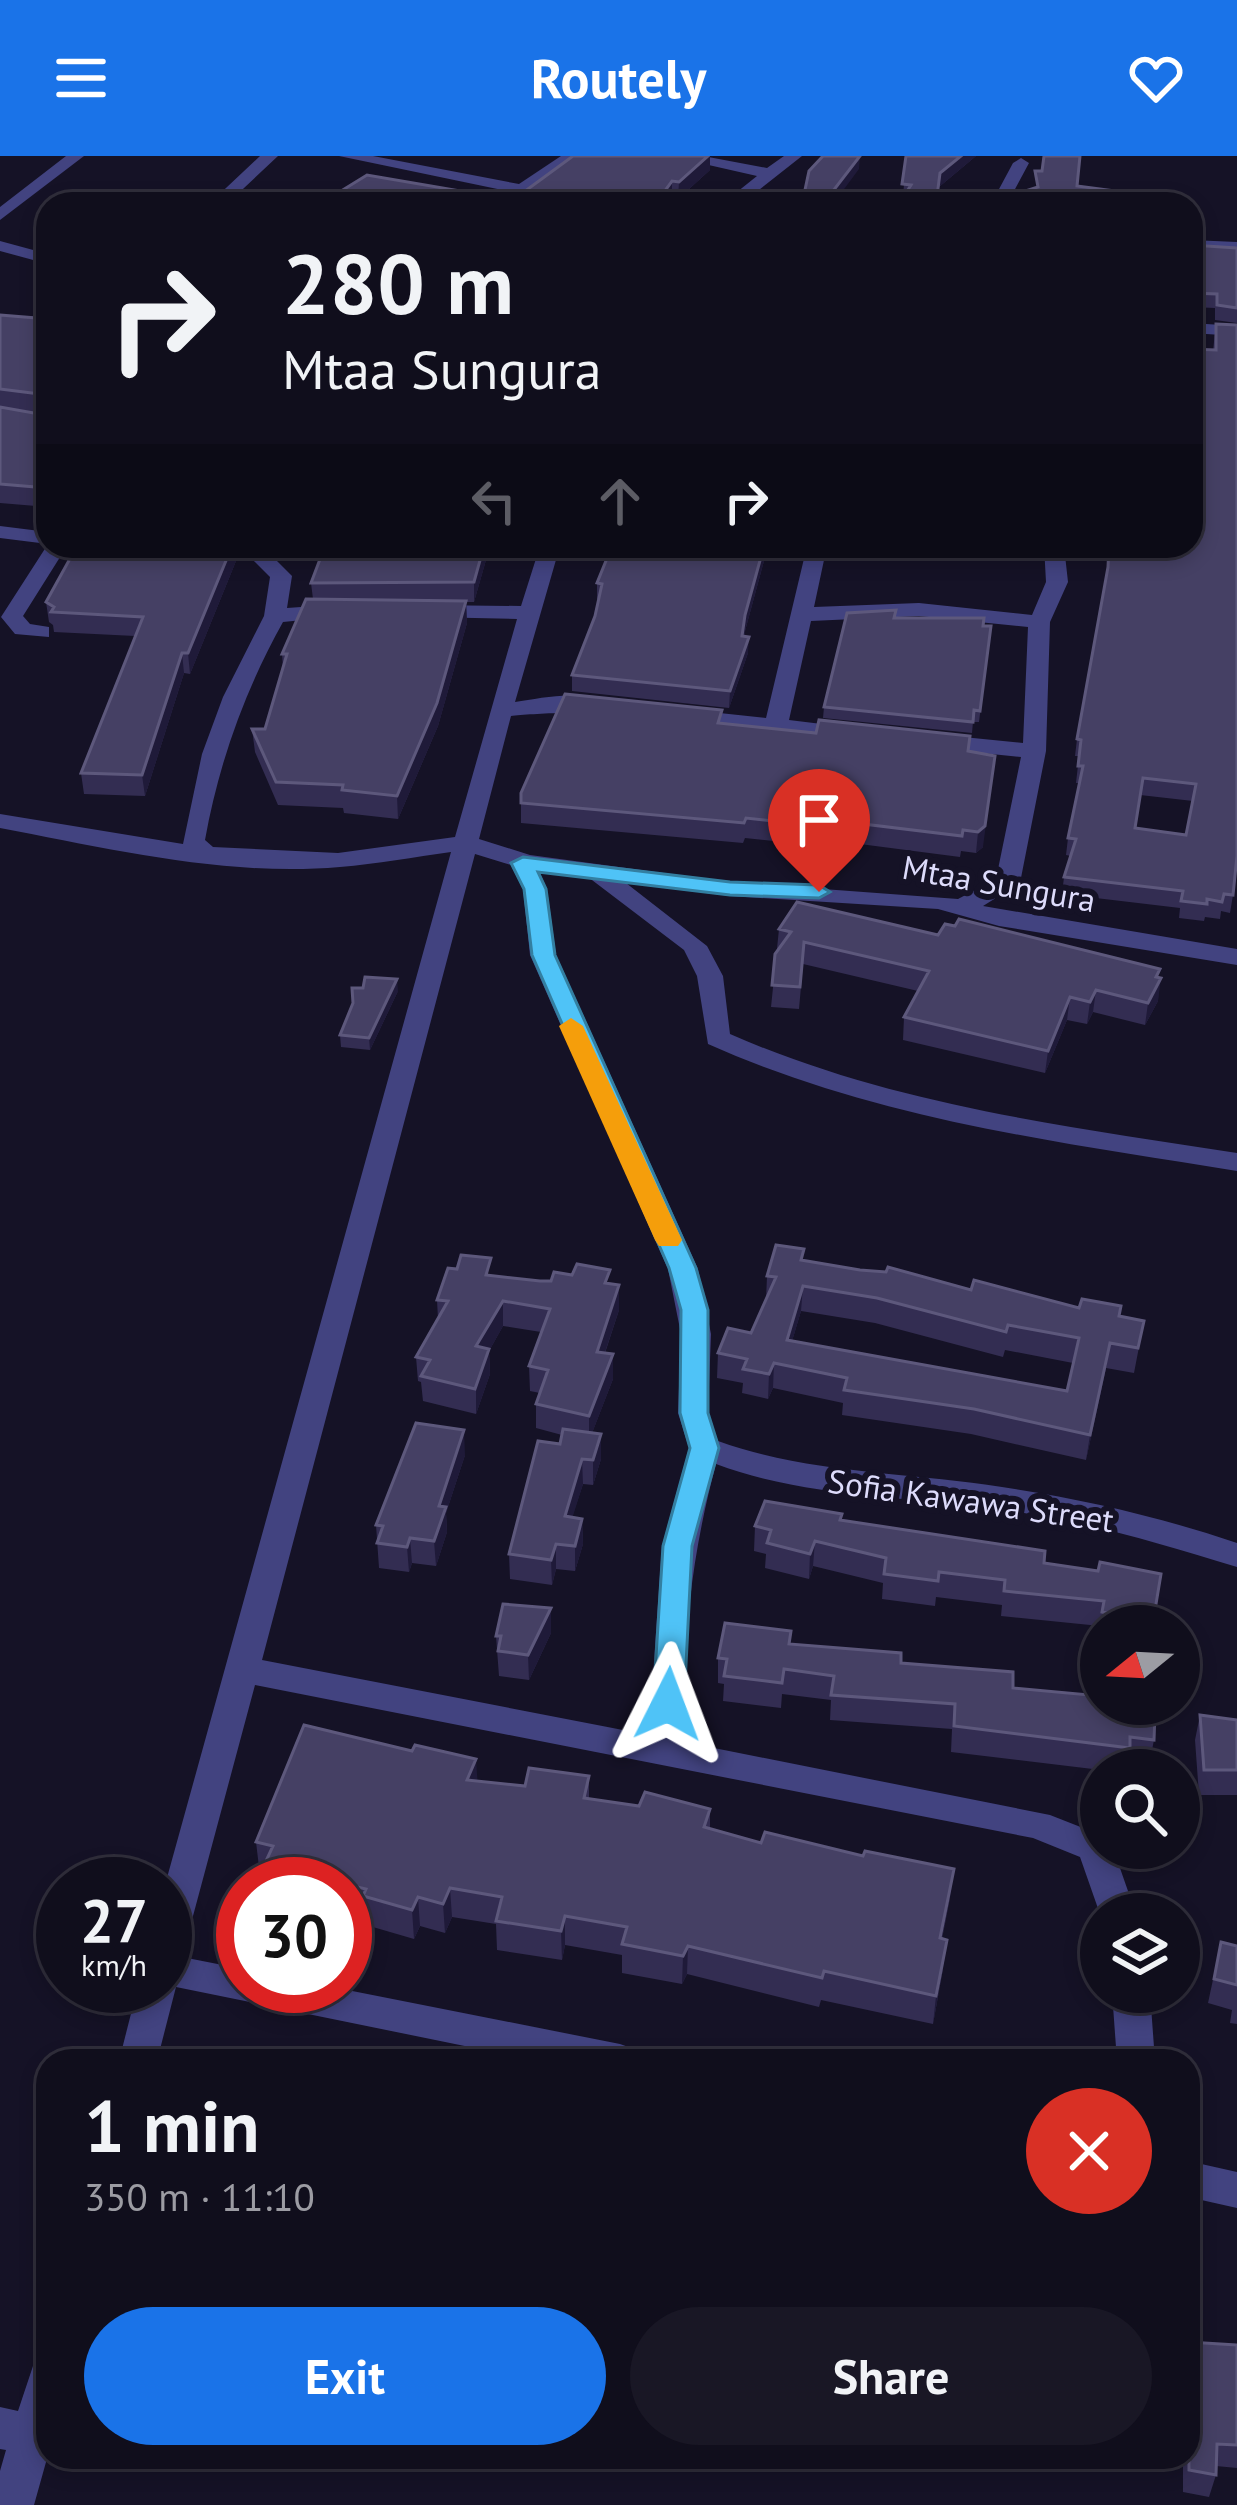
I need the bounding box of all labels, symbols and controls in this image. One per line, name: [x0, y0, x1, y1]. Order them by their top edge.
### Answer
text: Routely: [531, 43, 706, 113]
icon: menu: [48, 45, 114, 111]
icon: heart: [1123, 45, 1189, 111]
text: 280 m: [282, 228, 514, 337]
icon: right: [84, 240, 240, 396]
text: Mtaa Sungura: [282, 334, 602, 404]
icon: left: [461, 468, 527, 534]
icon: ahead: [587, 468, 653, 534]
icon: right: [713, 468, 779, 534]
pin: [768, 769, 870, 892]
icon: arrive: [786, 787, 852, 853]
street label: Mtaa Sungura: [899, 845, 1099, 921]
street label: Sofia Kawawa Street: [825, 1459, 1117, 1541]
north arrow: [1080, 1605, 1200, 1725]
map controls: [1080, 1605, 1200, 2013]
position arrow: [605, 1641, 731, 1767]
button: search: [1080, 1749, 1200, 1869]
speed limit sign: 30: [216, 1857, 372, 2013]
text: 27: [80, 1881, 148, 1959]
button: layers: [1080, 1893, 1200, 2013]
text: km/h: [81, 1945, 147, 1984]
text: 1 min: [84, 2079, 260, 2172]
button: close: [1026, 2088, 1152, 2214]
text: 350 m · 11:10: [84, 2171, 315, 2222]
button: Exit: [84, 2307, 606, 2445]
button: Share: [630, 2307, 1152, 2445]

